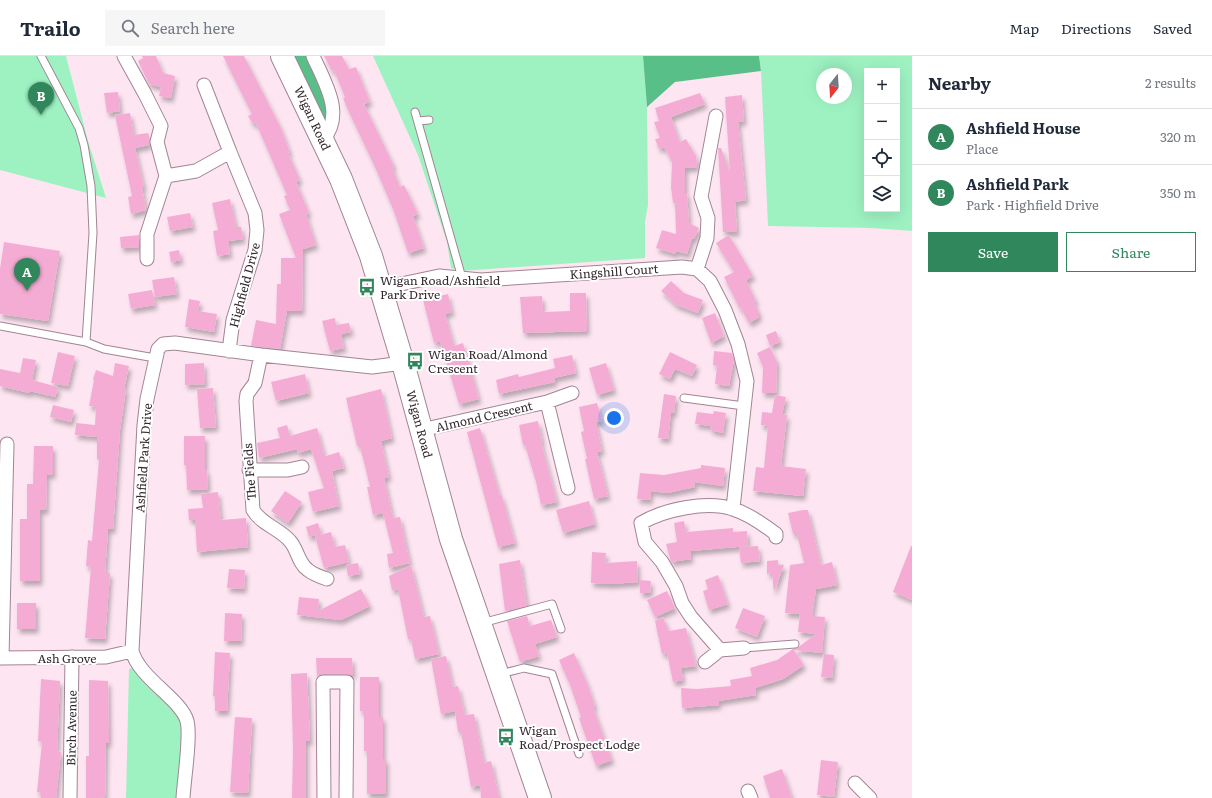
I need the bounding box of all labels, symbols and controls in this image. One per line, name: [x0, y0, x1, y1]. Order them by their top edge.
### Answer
search box: [105, 10, 385, 46]
text: Trailo: [20, 14, 81, 42]
text: Search here: [151, 16, 235, 39]
icon: search: [119, 17, 141, 39]
text: Map: [1009, 18, 1039, 38]
text: Directions: [1061, 18, 1131, 38]
text: Saved: [1153, 18, 1192, 38]
north arrow: [816, 68, 852, 104]
map controls: [864, 68, 900, 212]
button: +: [864, 68, 900, 104]
text: Nearby: [928, 70, 991, 95]
text: 2 results: [1145, 73, 1196, 92]
pin: B: [28, 82, 54, 115]
street label: Wigan Road: [290, 83, 336, 154]
button: −: [864, 104, 900, 140]
text: Ashfield House: [966, 116, 1081, 139]
text: A: [936, 127, 946, 146]
text: 320 m: [1160, 127, 1196, 146]
text: Place: [966, 139, 998, 158]
button: locate: [864, 140, 900, 176]
text: Ashfield Park: [966, 172, 1069, 195]
button: layers: [864, 176, 900, 212]
text: B: [937, 183, 945, 202]
text: 350 m: [1160, 183, 1196, 202]
text: Park · Highfield Drive: [966, 195, 1099, 214]
button: Save: [928, 232, 1058, 272]
button: Share: [1066, 232, 1196, 272]
street label: Highfield Drive: [224, 240, 264, 330]
pin: A: [14, 258, 40, 291]
street label: Kingshill Court: [569, 259, 659, 283]
place label: Wigan Road/Ashfield Park Drive: [380, 271, 501, 303]
bus stop icon: Wigan Road/Ashfield Park Drive: [357, 277, 377, 297]
place label: Wigan Road/Almond Crescent: [428, 345, 548, 377]
bus stop icon: Wigan Road/Almond Crescent: [405, 351, 425, 371]
street label: Wigan Road: [402, 388, 438, 460]
street label: Almond Crescent: [434, 396, 534, 436]
street label: Ashfield Park Drive: [130, 403, 156, 513]
your location: [604, 408, 624, 428]
street label: The Fields: [238, 442, 260, 501]
street label: Ash Grove: [37, 649, 97, 667]
street label: Birch Avenue: [61, 690, 81, 766]
place label: Wigan Road/Prospect Lodge: [519, 721, 640, 753]
bus stop icon: Wigan Road/Prospect Lodge: [496, 727, 516, 747]

